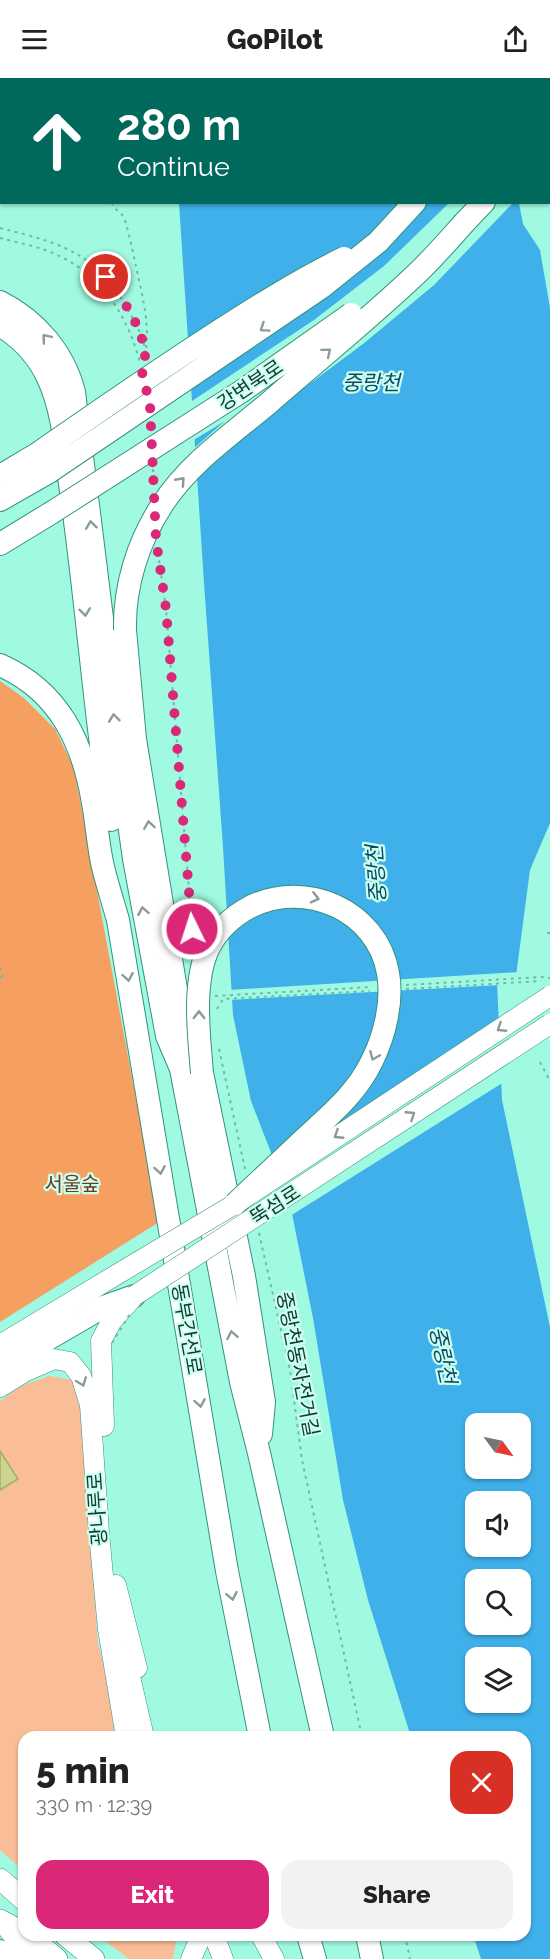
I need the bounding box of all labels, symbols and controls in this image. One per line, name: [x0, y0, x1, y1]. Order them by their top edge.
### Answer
icon: menu: [18, 23, 51, 56]
icon: share: [499, 23, 532, 56]
text: GoPilot: [227, 24, 323, 55]
text: 280 m: [117, 101, 241, 150]
icon: ahead: [18, 102, 96, 180]
text: Continue: [117, 151, 230, 182]
pin: [80, 251, 131, 302]
icon: arrive: [89, 260, 122, 293]
one-way arrow: [260, 320, 270, 332]
one-way arrow: [42, 334, 53, 345]
one-way arrow: [320, 349, 331, 360]
street label: 강변북로: [213, 354, 287, 416]
water label: 중랑천: [342, 370, 403, 395]
one-way arrow: [174, 477, 185, 488]
one-way arrow: [85, 520, 98, 529]
one-way arrow: [78, 607, 91, 617]
one-way arrow: [109, 714, 121, 723]
one-way arrow: [143, 820, 155, 829]
water label: 중랑천: [361, 842, 390, 904]
one-way arrow: [310, 891, 320, 904]
position arrow: [160, 897, 224, 961]
one-way arrow: [137, 906, 150, 916]
one-way arrow: [121, 972, 134, 982]
one-way arrow: [193, 1010, 205, 1019]
one-way arrow: [497, 1021, 508, 1032]
one-way arrow: [369, 1049, 381, 1060]
one-way arrow: [405, 1111, 416, 1122]
one-way arrow: [334, 1128, 345, 1139]
one-way arrow: [154, 1165, 166, 1174]
park label: 서울숲: [44, 1172, 100, 1196]
street label: 뚝섬로: [245, 1180, 305, 1230]
street label: 동부간선로: [167, 1282, 207, 1376]
street label: 중랑천동자전거길: [272, 1289, 324, 1439]
water label: 중랑천: [425, 1324, 462, 1389]
one-way arrow: [226, 1330, 239, 1340]
one-way arrow: [75, 1376, 87, 1387]
one-way arrow: [193, 1398, 206, 1408]
north arrow: [465, 1413, 531, 1479]
map controls: [465, 1413, 531, 1713]
street label: 광나루로: [82, 1471, 112, 1547]
button: sound: [465, 1491, 531, 1557]
button: search: [465, 1569, 531, 1635]
one-way arrow: [225, 1590, 238, 1600]
button: layers: [465, 1647, 531, 1713]
text: 5 min: [36, 1749, 130, 1791]
button: close: [450, 1751, 513, 1814]
text: 330 m · 12:39: [36, 1793, 152, 1817]
button: Exit: [36, 1860, 269, 1929]
button: Share: [281, 1860, 513, 1929]

